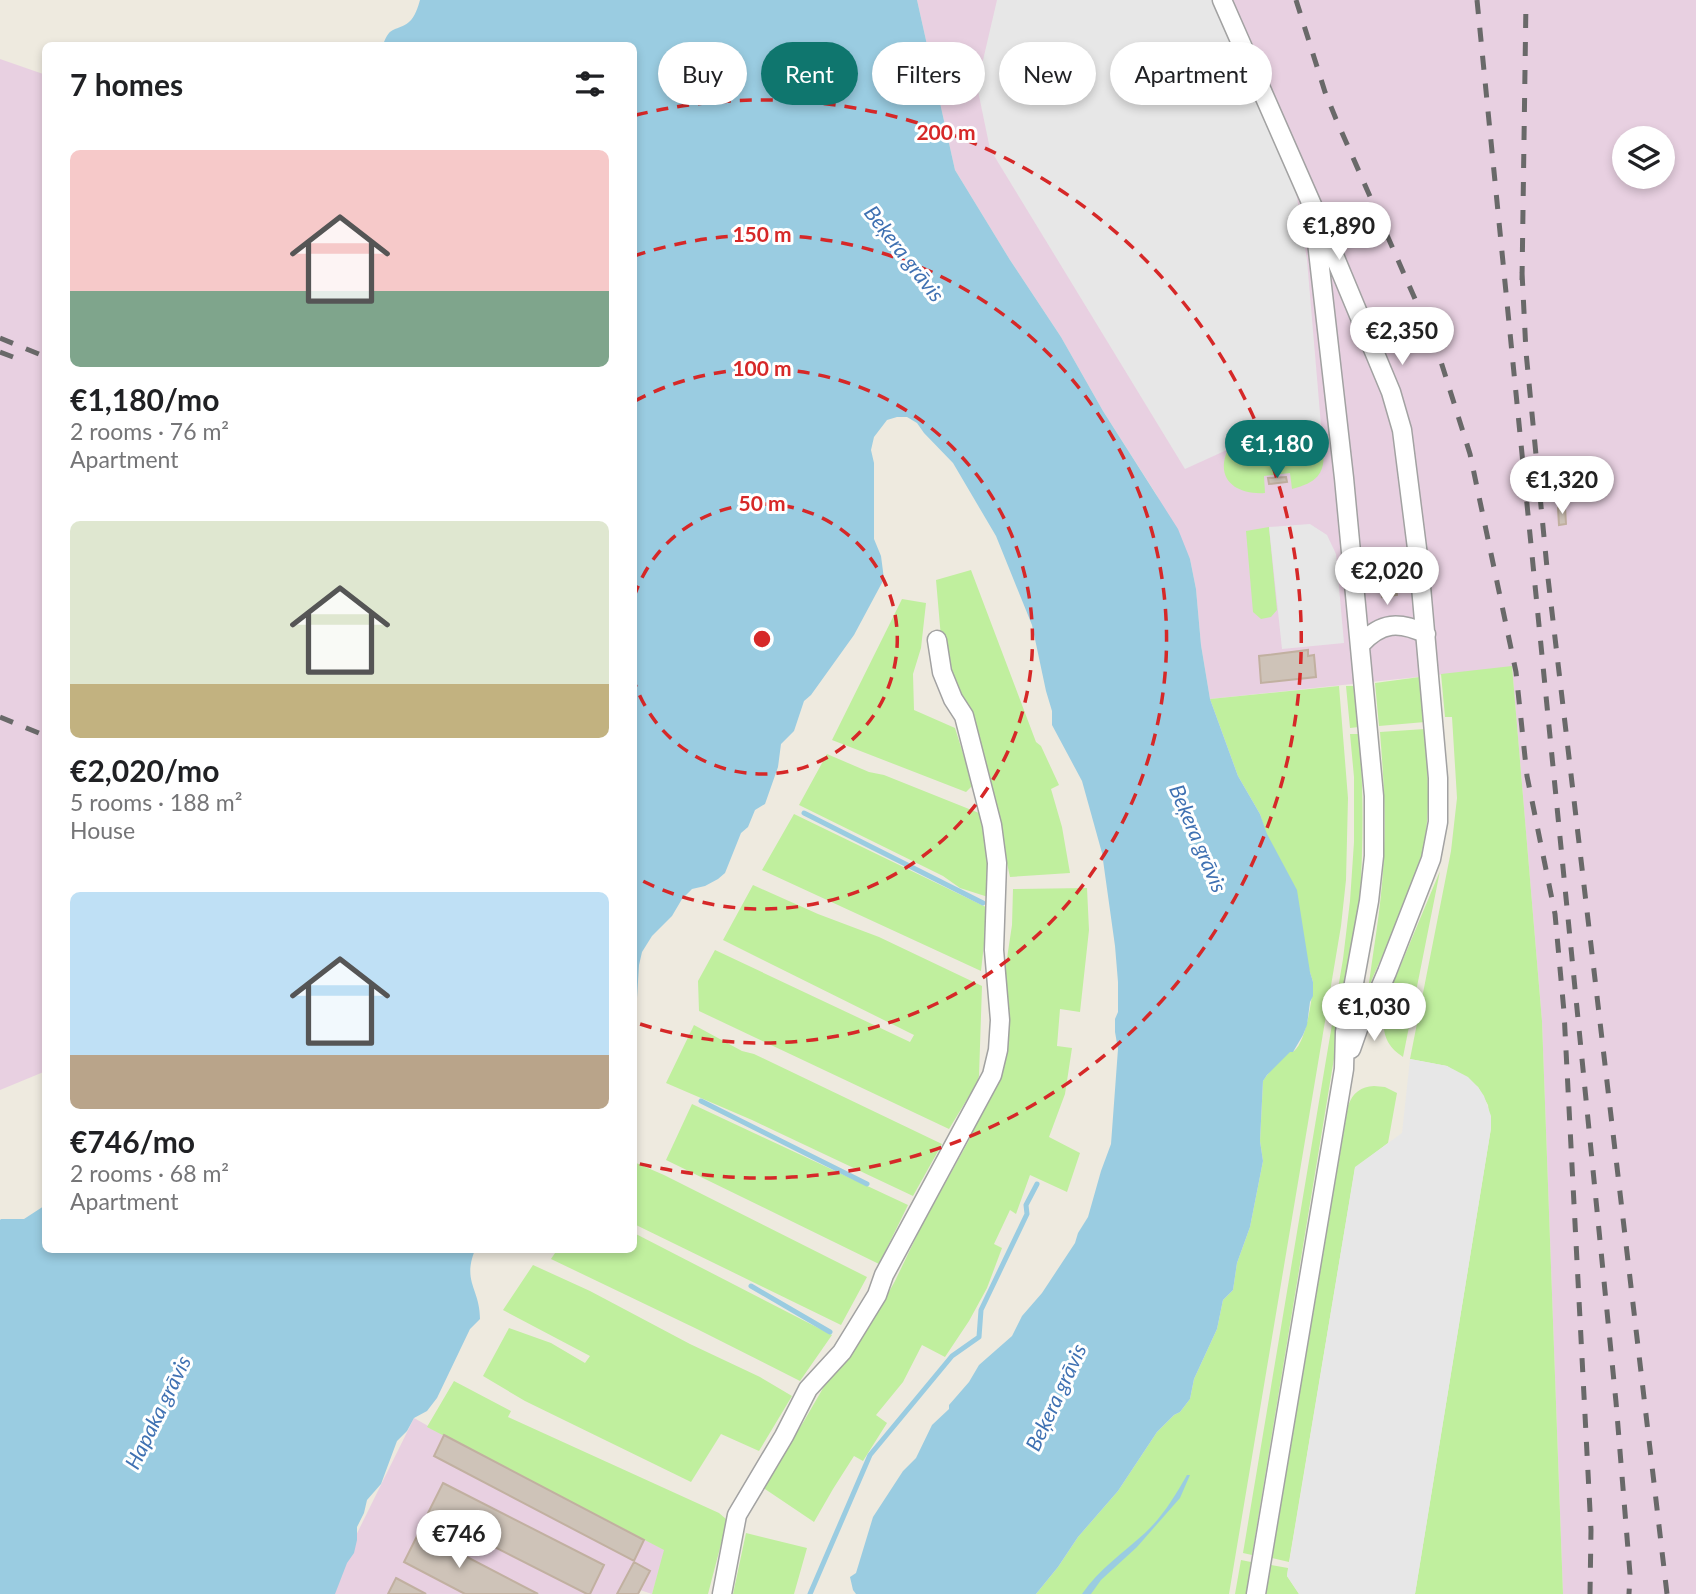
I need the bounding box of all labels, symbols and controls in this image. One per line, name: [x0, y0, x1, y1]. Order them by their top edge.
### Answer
chip: Buy: [658, 42, 747, 105]
chip: Rent: [761, 42, 858, 105]
chip: Filters: [872, 42, 985, 105]
chip: New: [999, 42, 1096, 105]
chip: Apartment: [1110, 42, 1272, 105]
icon: filters: [571, 65, 609, 103]
text: 7 homes: [70, 66, 183, 102]
text: 200 m: [916, 119, 976, 144]
map controls: [1612, 126, 1675, 189]
button: layers: [1612, 126, 1675, 189]
icon: home: [277, 196, 403, 322]
water label: Beķera grāvis: [860, 200, 950, 306]
pin: €1,890: [1282, 202, 1396, 262]
text: €1,890: [1303, 211, 1375, 239]
text: 150 m: [732, 221, 792, 246]
pin: €2,350: [1345, 308, 1459, 367]
text: €2,350: [1366, 316, 1438, 344]
text: 100 m: [732, 355, 792, 380]
text: €1,180/mo: [70, 381, 219, 417]
text: 2 rooms · 76 m²: [70, 417, 229, 445]
pin: €1,180: [1220, 420, 1334, 480]
text: €1,180: [1241, 429, 1313, 457]
text: Apartment: [70, 445, 178, 473]
pin: €1,320: [1505, 456, 1619, 516]
text: €1,320: [1526, 465, 1598, 493]
text: 50 m: [738, 490, 786, 515]
pin: €2,020: [1330, 548, 1444, 607]
text: €2,020: [1351, 556, 1423, 584]
icon: home: [277, 567, 403, 693]
centre of rings: [750, 627, 774, 651]
text: €2,020/mo: [70, 752, 219, 788]
water label: Beķera grāvis: [1165, 780, 1233, 896]
text: 5 rooms · 188 m²: [70, 788, 242, 816]
text: House: [70, 816, 135, 844]
icon: home: [277, 938, 403, 1064]
pin: €1,030: [1317, 984, 1431, 1043]
text: €1,030: [1338, 992, 1410, 1020]
text: €746/mo: [70, 1123, 195, 1159]
text: 2 rooms · 68 m²: [70, 1159, 229, 1187]
text: Apartment: [70, 1187, 178, 1215]
water label: Beķera grāvis: [1019, 1340, 1091, 1454]
water label: Hapaka grāvis: [119, 1351, 195, 1473]
pin: €746: [418, 1510, 500, 1570]
text: €746: [432, 1519, 486, 1547]

